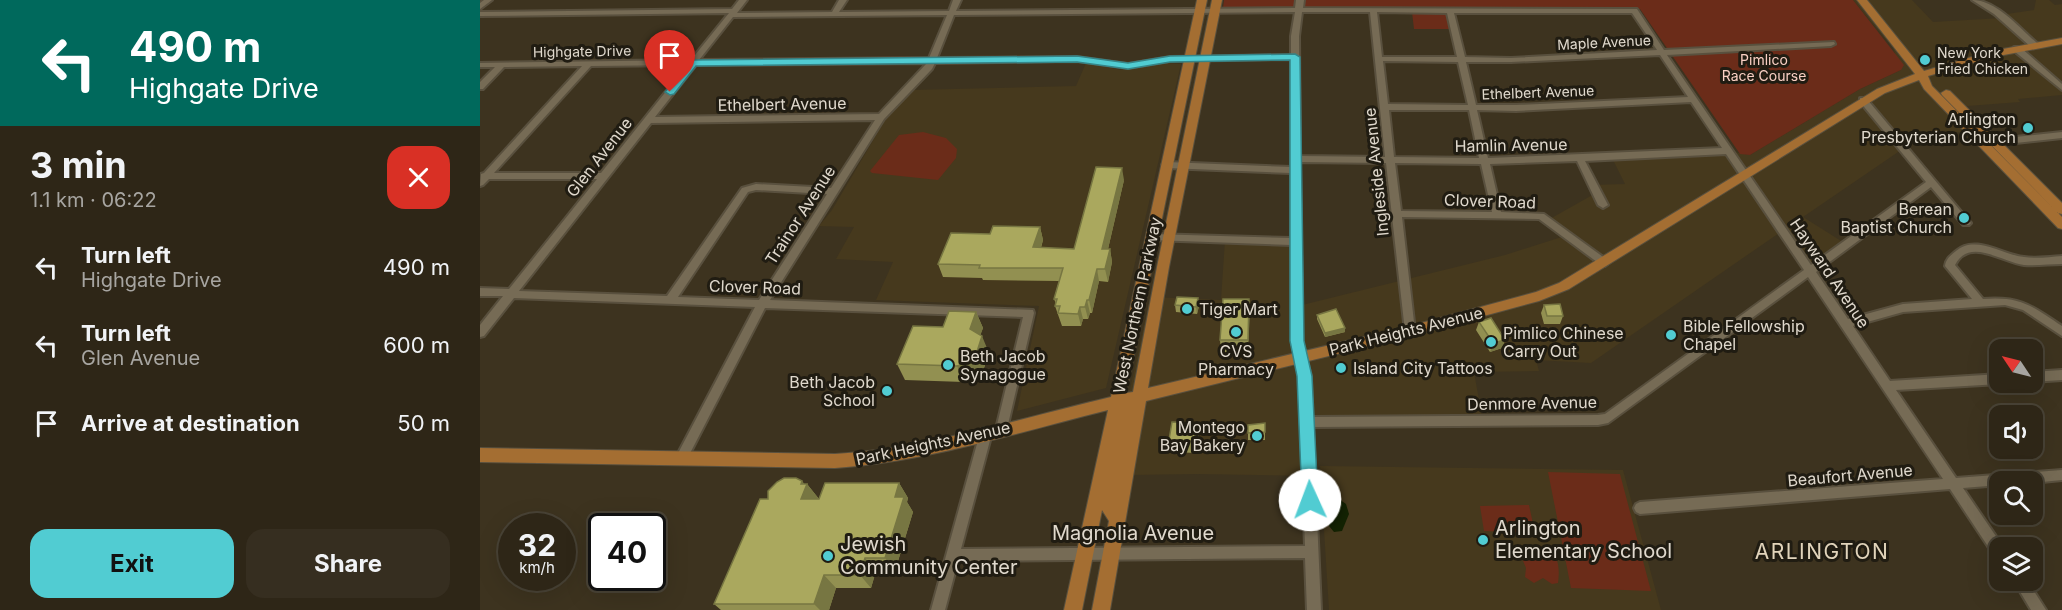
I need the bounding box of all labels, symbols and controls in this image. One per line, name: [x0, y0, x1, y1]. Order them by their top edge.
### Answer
text: 490 m: [129, 21, 261, 72]
icon: left: [30, 24, 108, 102]
pin: [644, 30, 695, 92]
street label: Maple Avenue: [1557, 31, 1651, 53]
icon: arrive: [653, 39, 686, 72]
street label: Highgate Drive: [533, 42, 631, 60]
place label: New York Fried Chicken: [1937, 44, 2028, 77]
park label: Pimlico Race Course: [1722, 51, 1806, 84]
marker: New York Fried Chicken: [1918, 53, 1932, 67]
text: Highgate Drive: [129, 72, 319, 105]
street label: Ethelbert Avenue: [1481, 82, 1595, 102]
street label: Ethelbert Avenue: [717, 93, 847, 115]
street label: Ingleside Avenue: [1359, 107, 1393, 237]
place label: Arlington Presbyterian Church: [1861, 109, 2016, 147]
street label: Glen Avenue: [562, 113, 636, 201]
marker: Arlington Presbyterian Church: [2021, 121, 2035, 135]
street label: Hamlin Avenue: [1454, 134, 1568, 156]
text: 3 min: [30, 143, 127, 187]
button: close: [387, 146, 450, 209]
street label: Trainor Avenue: [761, 162, 839, 268]
text: 1.1 km · 06:22: [30, 188, 157, 212]
street label: Clover Road: [1444, 189, 1536, 213]
place label: Berean Baptist Church: [1840, 199, 1952, 237]
marker: Berean Baptist Church: [1957, 211, 1971, 225]
street label: Hayward Avenue: [1786, 214, 1874, 332]
street label: West Northern Parkway: [1109, 215, 1165, 395]
text: Turn left: [81, 242, 171, 268]
icon: left: [30, 251, 63, 284]
text: 490 m: [383, 254, 450, 280]
text: Highgate Drive: [81, 268, 222, 292]
street label: Clover Road: [709, 275, 801, 299]
place label: Tiger Mart: [1199, 299, 1278, 319]
marker: Tiger Mart: [1180, 302, 1194, 316]
street label: Park Heights Avenue: [1327, 302, 1485, 360]
place label: Bible Fellowship Chapel: [1683, 316, 1805, 354]
text: Turn left: [81, 320, 171, 346]
place label: Pimlico Chinese Carry Out: [1503, 323, 1624, 361]
marker: CVS Pharmacy: [1229, 325, 1243, 339]
marker: Bible Fellowship Chapel: [1664, 328, 1678, 342]
icon: left: [30, 329, 63, 362]
text: 600 m: [383, 332, 450, 358]
marker: Pimlico Chinese Carry Out: [1484, 335, 1498, 349]
north arrow: [1989, 339, 2043, 393]
map controls: [1989, 339, 2043, 591]
place label: CVS Pharmacy: [1198, 341, 1274, 379]
text: Glen Avenue: [81, 346, 200, 370]
place label: Beth Jacob Synagogue: [960, 346, 1046, 384]
marker: Beth Jacob Synagogue: [941, 358, 955, 372]
place label: Island City Tattoos: [1353, 358, 1493, 378]
marker: Island City Tattoos: [1334, 361, 1348, 375]
place label: Beth Jacob School: [789, 372, 875, 410]
marker: Beth Jacob School: [880, 384, 894, 398]
street label: Denmore Avenue: [1467, 392, 1597, 414]
button: sound: [1989, 405, 2043, 459]
icon: arrive: [30, 407, 63, 440]
text: Arrive at destination: [81, 410, 300, 436]
text: 50 m: [397, 410, 450, 436]
street label: Park Heights Avenue: [854, 417, 1012, 469]
place label: Montego Bay Bakery: [1160, 417, 1245, 455]
marker: Montego Bay Bakery: [1250, 429, 1264, 443]
street label: Beaufort Avenue: [1787, 460, 1913, 490]
position arrow: [1278, 468, 1342, 532]
button: search: [1989, 471, 2043, 525]
speed limit sign: 40: [588, 513, 666, 591]
place label: Arlington Elementary School: [1495, 516, 1672, 563]
street label: Magnolia Avenue: [1052, 521, 1214, 545]
text: 32: [518, 527, 556, 563]
button: Exit: [30, 529, 234, 598]
button: Share: [246, 529, 450, 598]
place label: Jewish Community Center: [840, 532, 1018, 579]
marker: Arlington Elementary School: [1476, 533, 1490, 547]
button: layers: [1989, 537, 2043, 591]
district label: ARLINGTON: [1755, 539, 1889, 564]
marker: Jewish Community Center: [821, 549, 835, 563]
text: km/h: [519, 558, 555, 577]

